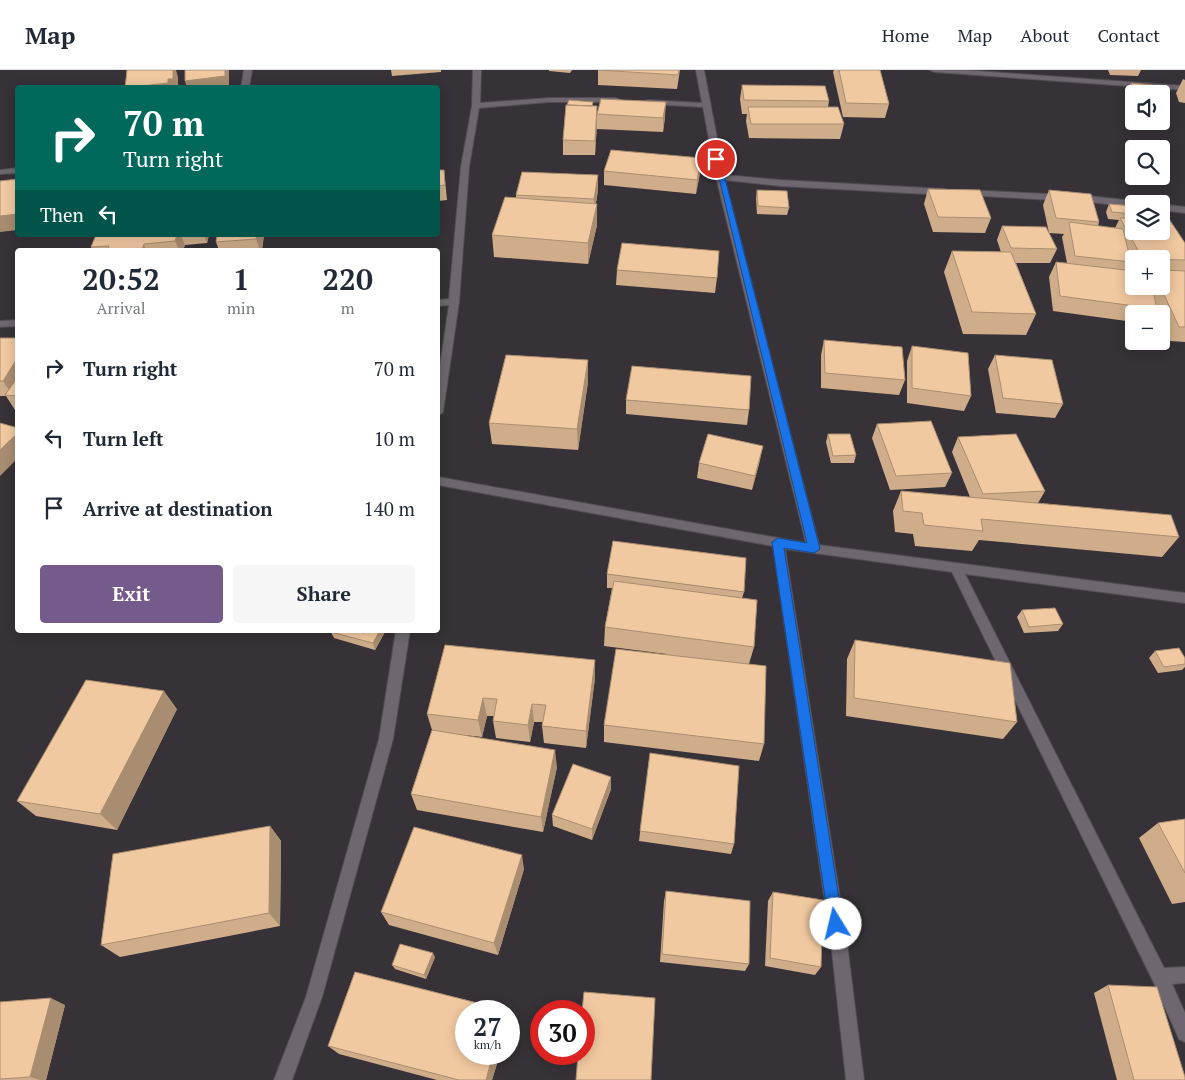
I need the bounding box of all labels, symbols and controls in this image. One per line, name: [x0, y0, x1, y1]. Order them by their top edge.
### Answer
text: Map: [25, 19, 75, 51]
text: Home: [882, 23, 929, 47]
text: Map: [957, 23, 992, 47]
text: About: [1020, 23, 1069, 47]
text: Contact: [1097, 23, 1160, 47]
map controls: [1125, 85, 1170, 350]
button: sound: [1125, 85, 1170, 130]
text: 70 m: [123, 100, 204, 146]
icon: right: [40, 105, 105, 170]
pin: [695, 138, 737, 180]
button: search: [1125, 140, 1170, 185]
text: Turn right: [123, 144, 223, 173]
icon: arrive: [702, 145, 730, 173]
button: layers: [1125, 195, 1170, 240]
icon: left: [94, 200, 122, 228]
text: Then: [40, 202, 84, 227]
button: +: [1125, 250, 1170, 295]
text: 20:52: [82, 259, 160, 299]
text: 1: [233, 259, 250, 299]
text: 220: [322, 259, 373, 299]
text: Arrival: [96, 297, 146, 319]
text: min: [227, 297, 255, 319]
text: m: [341, 297, 354, 319]
button: −: [1125, 305, 1170, 350]
icon: right: [40, 354, 68, 382]
text: Turn right: [83, 356, 177, 381]
text: 70 m: [374, 356, 415, 381]
icon: left: [40, 424, 68, 452]
text: Turn left: [83, 426, 164, 451]
text: 10 m: [374, 426, 415, 451]
icon: arrive: [40, 494, 68, 522]
text: Arrive at destination: [83, 496, 272, 521]
text: 140 m: [364, 496, 415, 521]
button: Exit: [40, 565, 223, 623]
button: Share: [233, 565, 415, 623]
position arrow: [809, 897, 861, 949]
speed limit sign: 30: [530, 1000, 595, 1065]
text: 27: [473, 1010, 502, 1043]
text: km/h: [474, 1037, 501, 1052]

